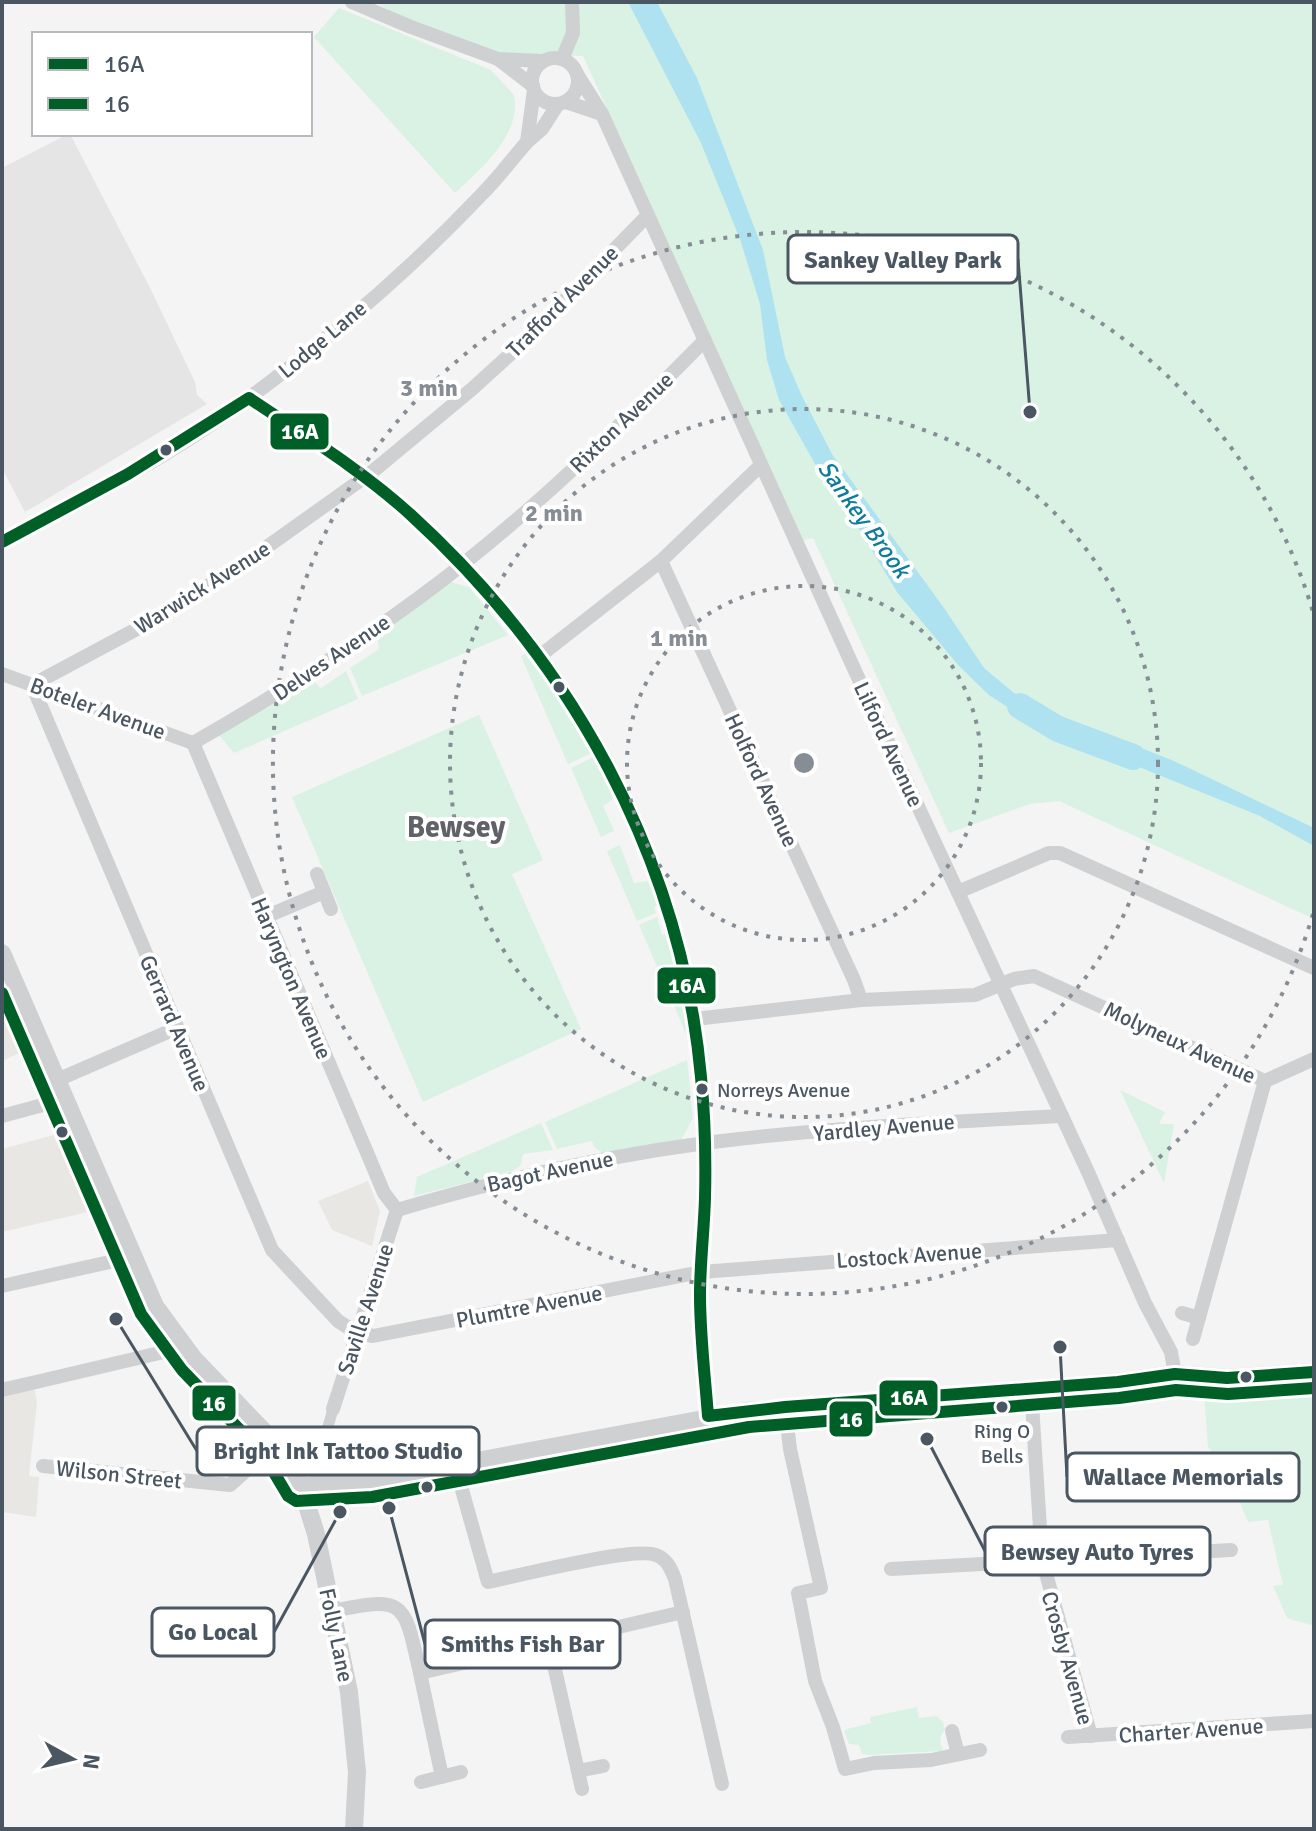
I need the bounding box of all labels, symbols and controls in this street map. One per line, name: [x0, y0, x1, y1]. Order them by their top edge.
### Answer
legend: [32, 32, 312, 136]
text: 16A: [104, 49, 145, 79]
text: 16: [104, 89, 130, 119]
callout: Sankey Valley Park: [788, 235, 1018, 283]
street label: Trafford Avenue: [501, 240, 624, 363]
text: Sankey Valley Park: [804, 245, 1002, 275]
street label: Lodge Lane: [273, 295, 372, 384]
street label: Rixton Avenue: [564, 366, 679, 479]
text: 3 min: [400, 373, 458, 403]
line badge: 16A: [269, 412, 330, 451]
text: 16A: [281, 418, 319, 445]
unlabelled marker: [158, 442, 174, 458]
water label: Sankey Brook: [811, 454, 918, 585]
text: 2 min: [525, 498, 583, 528]
street label: Warwick Avenue: [129, 535, 275, 640]
street label: Delves Avenue: [268, 608, 395, 707]
text: 1 min: [650, 623, 708, 653]
street label: Boteler Avenue: [26, 671, 169, 745]
street label: Lilford Avenue: [848, 677, 929, 811]
unlabelled marker: [551, 679, 567, 695]
street label: Holford Avenue: [719, 709, 804, 851]
centre of rings: [790, 749, 818, 777]
district label: Bewsey: [407, 809, 505, 846]
street label: Haryngton Avenue: [245, 893, 338, 1063]
street label: Gerrard Avenue: [134, 951, 215, 1095]
line badge: 16A: [656, 966, 717, 1005]
text: 16A: [668, 972, 706, 999]
street label: Molyneux Avenue: [1100, 995, 1260, 1089]
place label: Norreys Avenue: [717, 1078, 850, 1103]
marker: Norreys Avenue: [694, 1081, 710, 1097]
street label: Yardley Avenue: [812, 1108, 956, 1147]
unlabelled marker: [54, 1124, 70, 1140]
street label: Bagot Avenue: [484, 1145, 616, 1198]
street label: Lostock Avenue: [835, 1237, 983, 1274]
street label: Saville Avenue: [332, 1240, 399, 1378]
street label: Plumtre Avenue: [454, 1279, 604, 1334]
unlabelled marker: [1238, 1369, 1254, 1385]
line badge: 16A: [878, 1379, 939, 1417]
line badge: 16: [191, 1384, 237, 1422]
text: 16A: [890, 1384, 928, 1411]
text: 16: [202, 1390, 226, 1417]
marker: Ring O Bells: [994, 1399, 1010, 1415]
line badge: 16: [828, 1400, 874, 1438]
text: 16: [839, 1406, 863, 1433]
place label: Ring O Bells: [974, 1419, 1030, 1469]
callout: Bright Ink Tattoo Studio: [197, 1427, 479, 1475]
text: Bright Ink Tattoo Studio: [213, 1436, 463, 1466]
callout: Wallace Memorials: [1067, 1453, 1299, 1501]
street label: Wilson Street: [55, 1454, 183, 1495]
text: Wallace Memorials: [1083, 1462, 1283, 1492]
unlabelled marker: [419, 1479, 435, 1495]
callout: Bewsey Auto Tyres: [985, 1527, 1210, 1575]
text: Bewsey Auto Tyres: [1000, 1537, 1194, 1567]
street label: Folly Lane: [313, 1586, 360, 1685]
street label: Crosby Avenue: [1036, 1588, 1099, 1728]
callout: Go Local: [152, 1608, 274, 1656]
text: Go Local: [168, 1617, 258, 1647]
callout: Smiths Fish Bar: [425, 1620, 620, 1668]
text: Smiths Fish Bar: [441, 1629, 605, 1659]
street label: Charter Avenue: [1118, 1712, 1264, 1749]
north arrow: [32, 1719, 112, 1799]
text: N: [77, 1752, 106, 1771]

